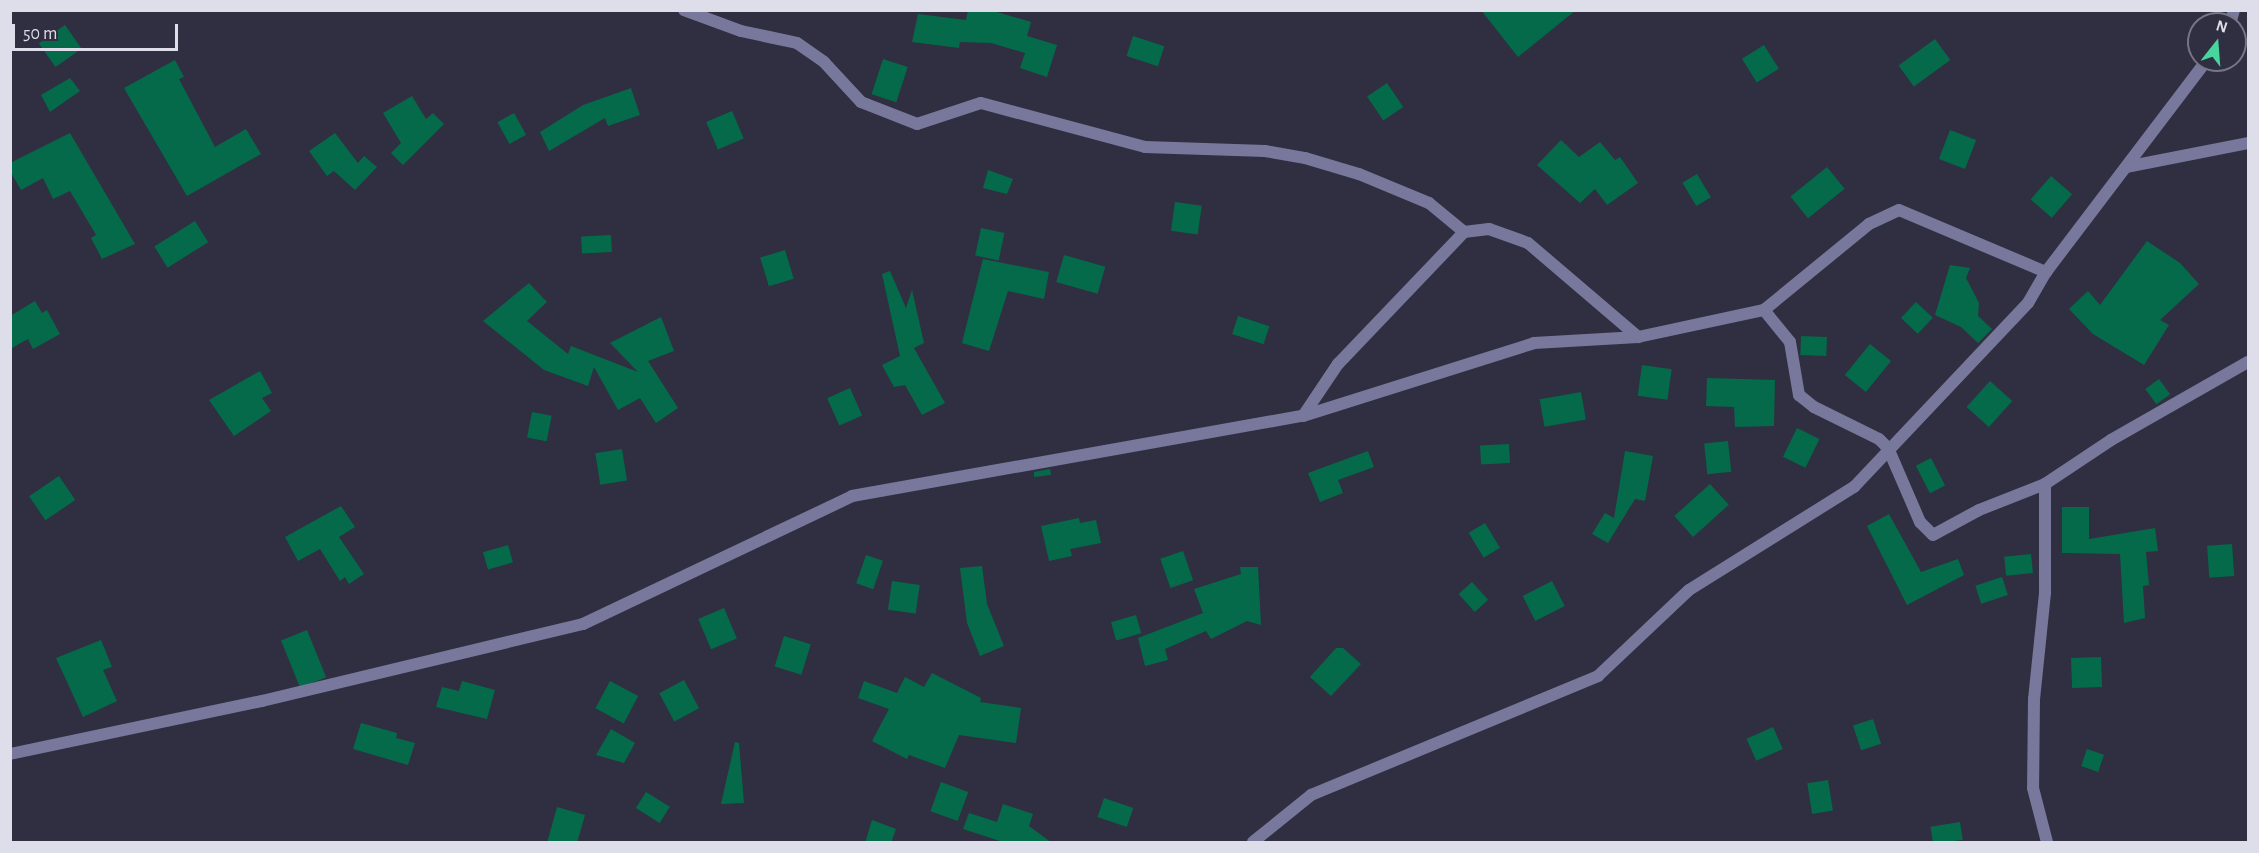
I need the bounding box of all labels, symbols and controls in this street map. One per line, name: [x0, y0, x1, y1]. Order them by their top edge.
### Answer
scale bar: [15, 12, 182, 50]
north arrow: [2187, 12, 2247, 72]
text: N: [2214, 17, 2229, 36]
text: 50 m: [23, 25, 57, 43]

